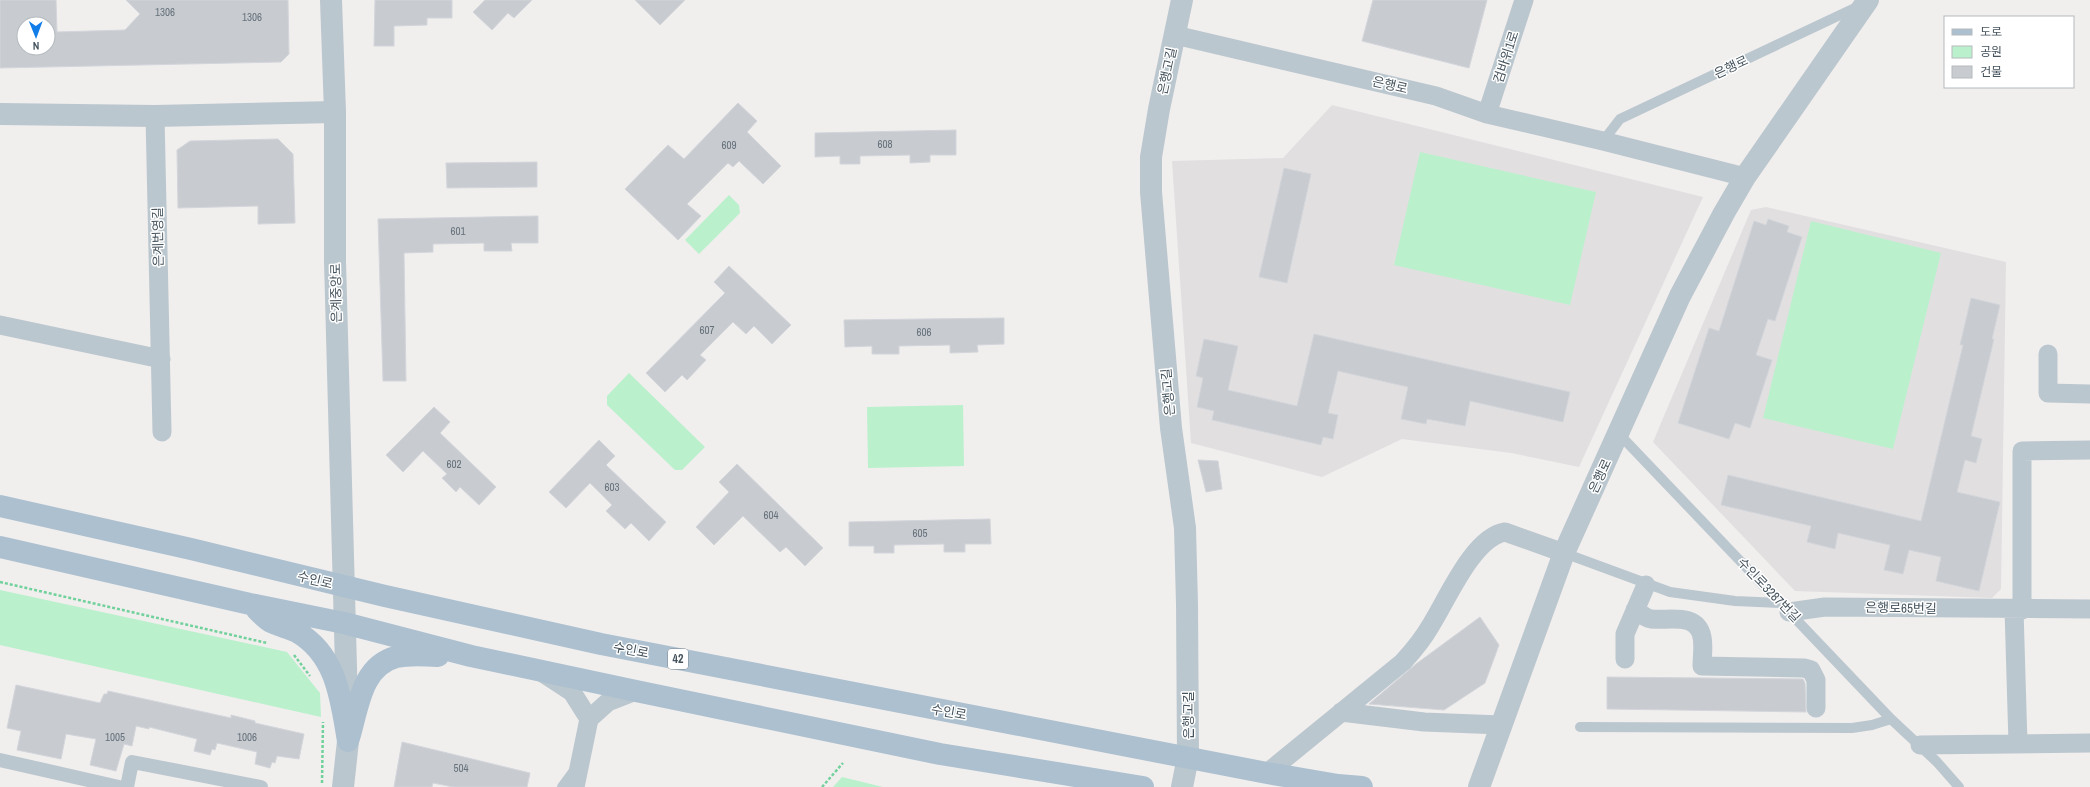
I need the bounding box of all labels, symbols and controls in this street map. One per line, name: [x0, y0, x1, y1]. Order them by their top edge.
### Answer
house number: 1306: [155, 5, 175, 19]
house number: 1306: [242, 10, 262, 24]
north arrow: [16, 16, 56, 56]
legend: [1944, 16, 2074, 88]
text: 도로: [1980, 24, 2002, 40]
street label: 검바위1로: [1490, 29, 1522, 85]
text: N: [33, 39, 40, 53]
text: 공원: [1980, 44, 2002, 60]
street label: 은행고길: [1154, 46, 1180, 96]
street label: 은행로: [1711, 52, 1751, 82]
text: 건물: [1980, 64, 2002, 80]
street label: 은행로: [1371, 73, 1409, 97]
house number: 608: [877, 137, 893, 151]
house number: 609: [721, 138, 737, 152]
street label: 은계번영길: [149, 207, 167, 267]
house number: 601: [450, 224, 466, 238]
street label: 은계중앙로: [327, 263, 345, 323]
house number: 607: [699, 323, 715, 337]
house number: 606: [916, 325, 932, 339]
street label: 은행고길: [1157, 367, 1179, 417]
street label: 은행로: [1585, 456, 1615, 496]
house number: 602: [446, 457, 462, 471]
house number: 603: [604, 480, 620, 494]
house number: 604: [763, 508, 779, 522]
house number: 605: [912, 526, 928, 540]
street label: 수인로3287번길: [1734, 554, 1804, 626]
street label: 수인로: [296, 567, 334, 593]
street label: 은행로65번길: [1865, 599, 1937, 617]
street label: 수인로: [612, 638, 650, 662]
road number: 42: [668, 649, 688, 669]
street label: 은행고길: [1180, 691, 1197, 739]
street label: 수인로: [930, 701, 968, 723]
house number: 1005: [105, 730, 125, 744]
house number: 1006: [237, 730, 257, 744]
house number: 504: [453, 761, 469, 775]

